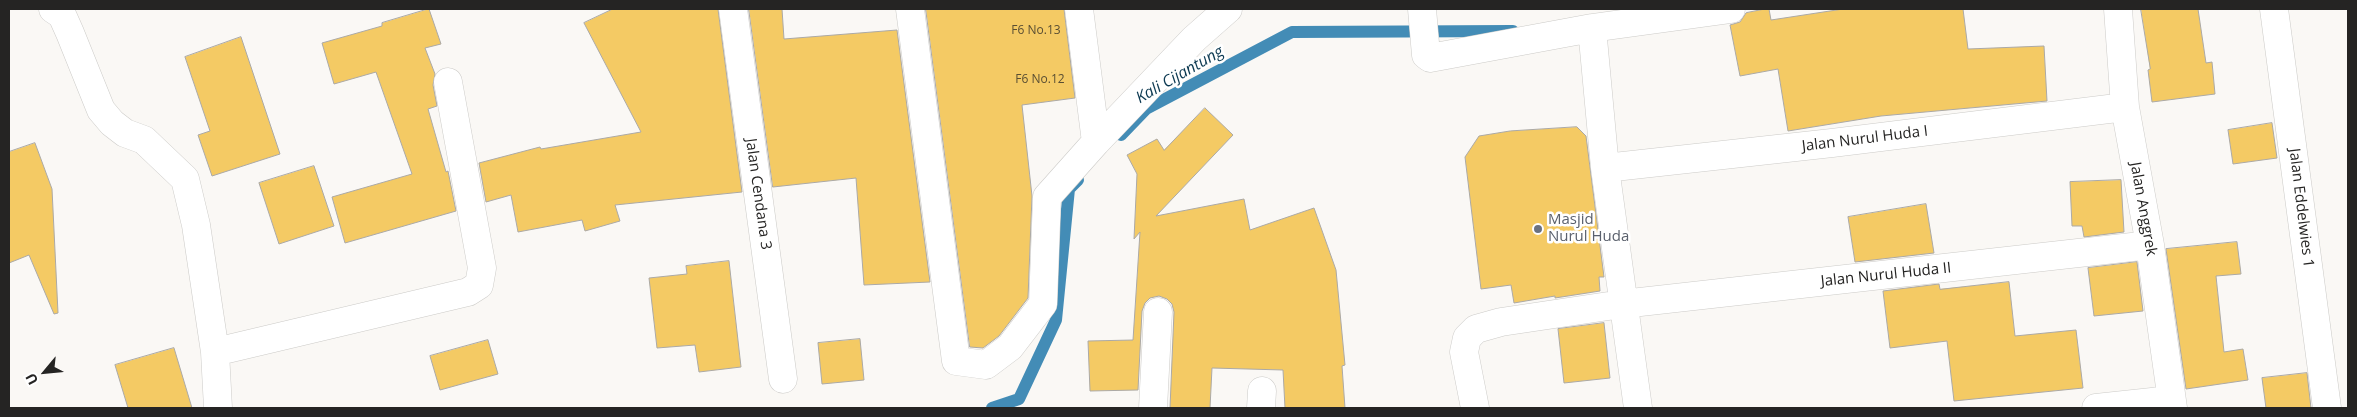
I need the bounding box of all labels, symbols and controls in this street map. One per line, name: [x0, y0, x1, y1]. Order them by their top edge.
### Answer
house number: F6 No.13: [1011, 24, 1061, 38]
water label: Kali Cijantung: [1133, 42, 1227, 108]
house number: F6 No.12: [1015, 73, 1065, 87]
street label: Jalan Nurul Huda I: [1801, 122, 1929, 156]
street label: Jalan Cendana 3: [741, 137, 775, 251]
street label: Jalan Eddelwies 1: [2285, 147, 2317, 269]
street label: Jalan Anggrek: [2126, 161, 2160, 257]
place label: Masjid Nurul Huda: [1548, 211, 1629, 246]
marker: Masjid Nurul Huda: [1532, 223, 1544, 235]
street label: Jalan Nurul Huda II: [1820, 259, 1952, 291]
north arrow: [20, 347, 70, 397]
text: U: [20, 370, 42, 388]

